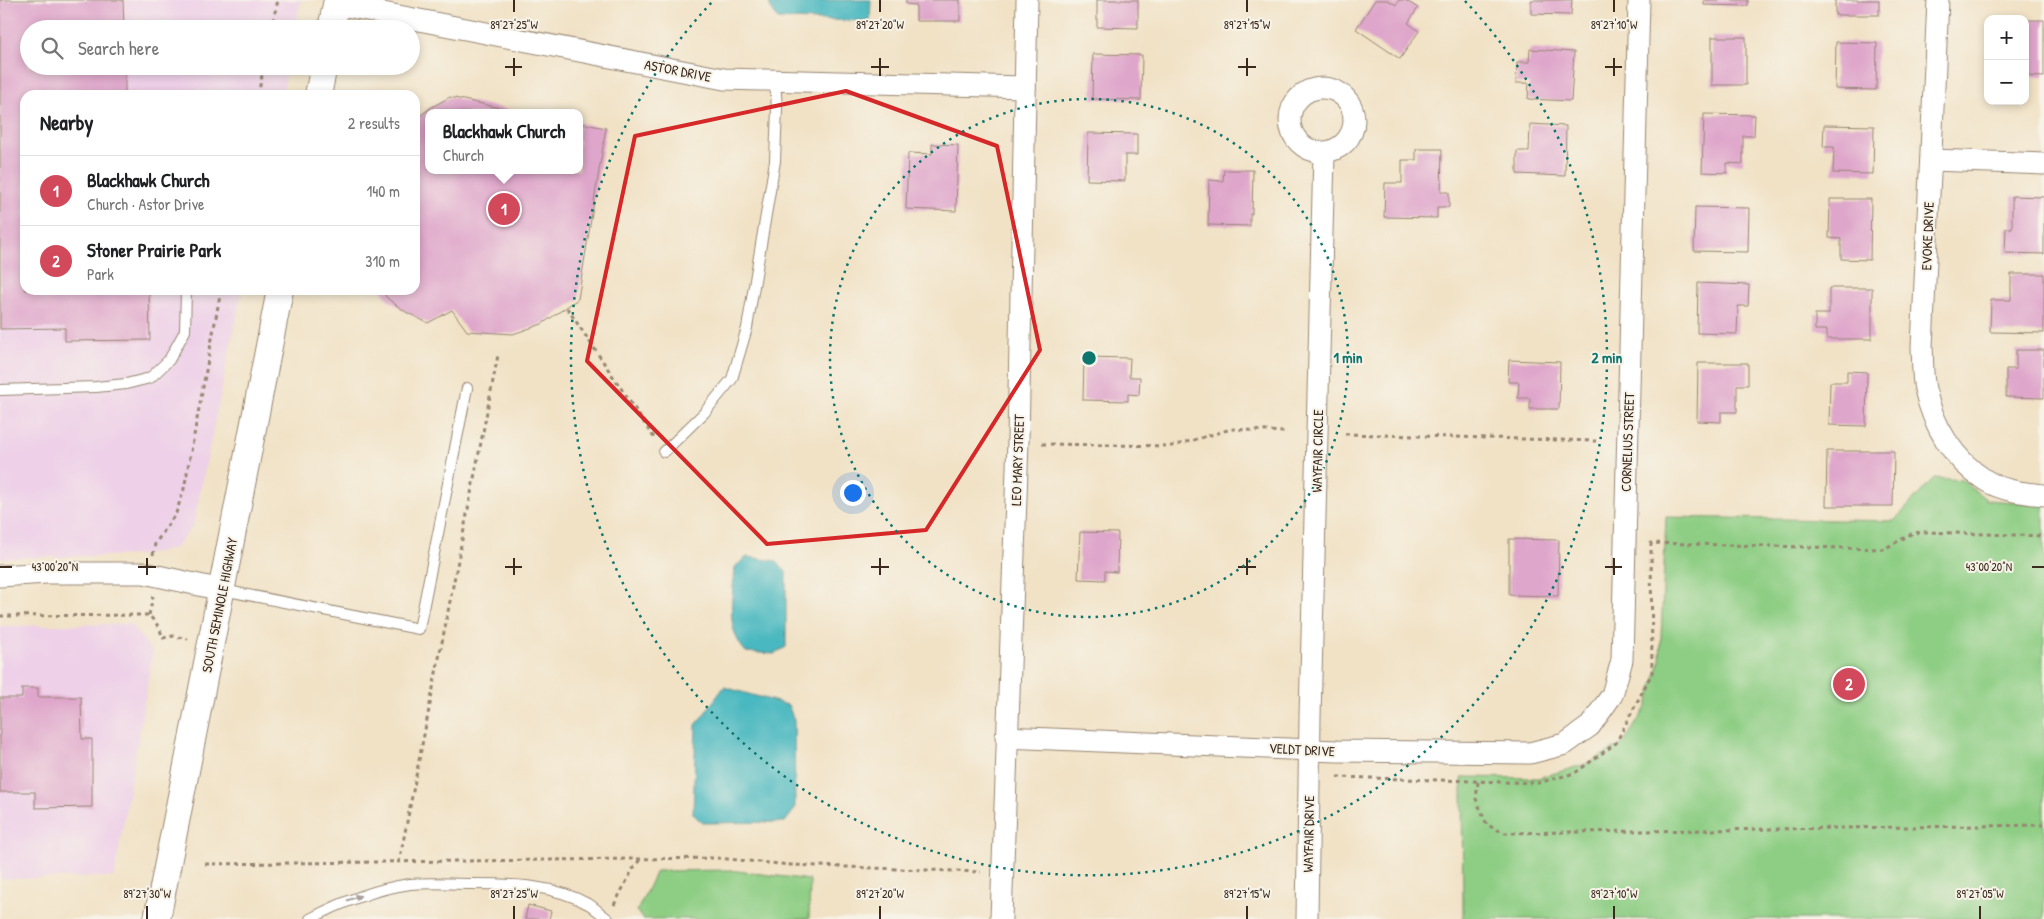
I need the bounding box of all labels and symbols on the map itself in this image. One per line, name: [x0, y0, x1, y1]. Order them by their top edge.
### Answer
text: 89°27'25"W: [490, 16, 538, 33]
text: 89°27'20"W: [856, 16, 905, 33]
text: 89°27'15"W: [1224, 16, 1271, 33]
text: 89°27'10"W: [1591, 16, 1638, 33]
street label: ASTOR DRIVE: [643, 54, 713, 86]
pin: 1: [488, 190, 520, 228]
street label: EVOKE DRIVE: [1916, 201, 1938, 271]
text: 1 min: [1333, 347, 1363, 368]
text: 2 min: [1592, 347, 1623, 368]
centre of rings: [1080, 349, 1098, 367]
street label: CORNELIUS STREET: [1616, 391, 1638, 492]
street label: WAYFAIR CIRCLE: [1307, 409, 1327, 493]
street label: LEO MARY STREET: [1006, 413, 1028, 506]
your location: [840, 480, 866, 506]
street label: SOUTH SEMINOLE HIGHWAY: [197, 535, 242, 674]
text: 43°00'20"N: [32, 558, 78, 575]
text: 43°00'20"N: [1966, 558, 2012, 575]
pin: 2: [1833, 665, 1865, 703]
street label: VELDT DRIVE: [1269, 738, 1335, 760]
street label: WAYFAIR DRIVE: [1298, 795, 1318, 873]
text: 89°27'30"W: [123, 885, 171, 902]
text: 89°27'25"W: [490, 885, 538, 902]
text: 89°27'20"W: [856, 885, 905, 902]
text: 89°27'15"W: [1224, 885, 1271, 902]
text: 89°27'10"W: [1591, 885, 1638, 902]
text: 89°27'05"W: [1956, 885, 2004, 902]
one-way arrow: [347, 894, 362, 902]

